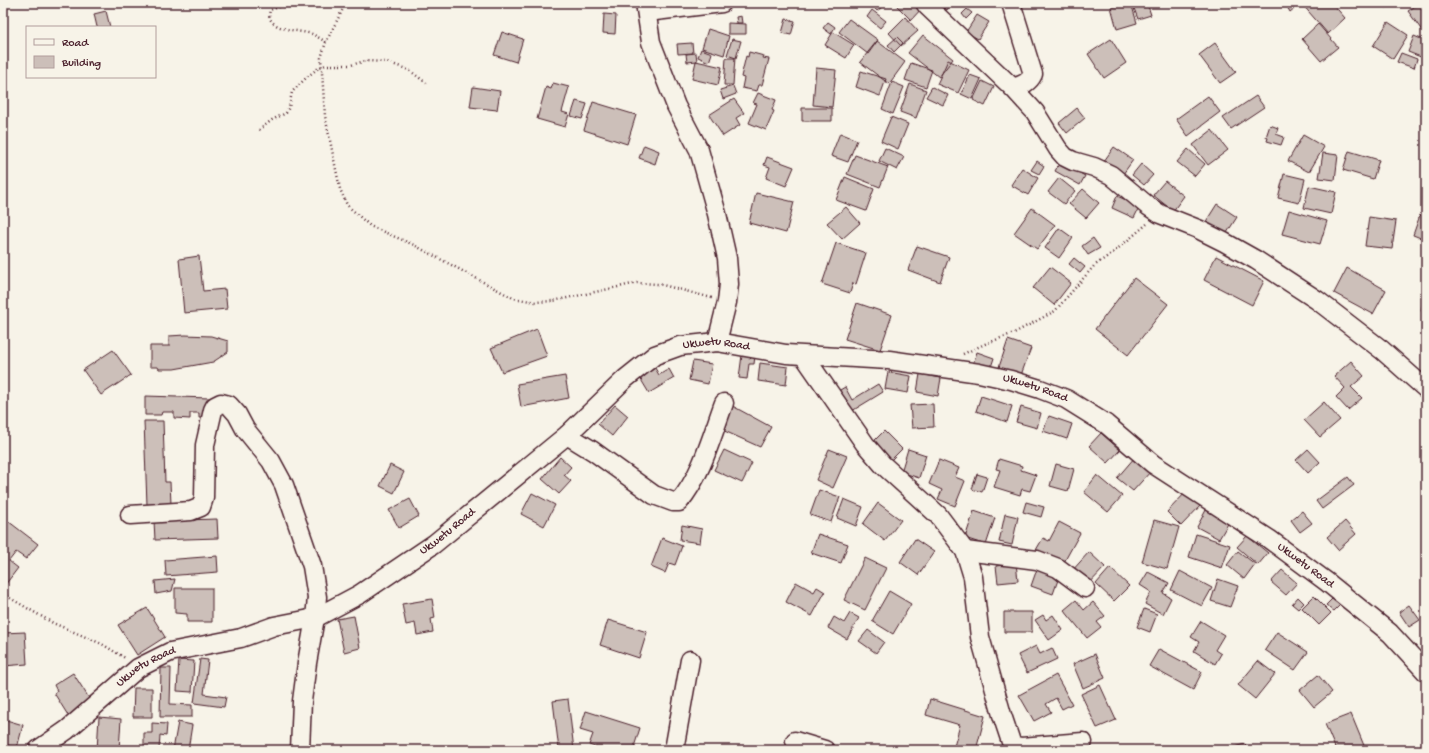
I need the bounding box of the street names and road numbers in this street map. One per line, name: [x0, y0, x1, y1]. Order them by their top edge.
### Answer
street label: Ukwetu Road: [682, 335, 752, 355]
street label: Ukwetu Road: [1001, 371, 1070, 406]
street label: Ukwetu Road: [417, 505, 479, 559]
street label: Ukwetu Road: [1274, 540, 1337, 592]
street label: Ukwetu Road: [114, 644, 178, 691]

